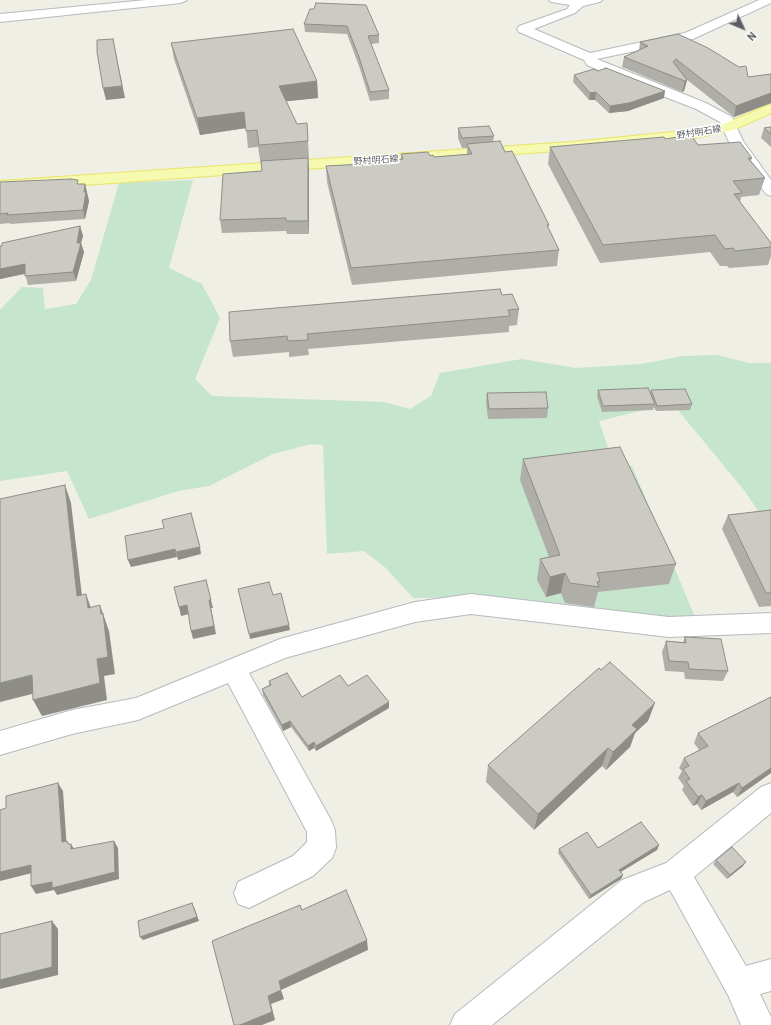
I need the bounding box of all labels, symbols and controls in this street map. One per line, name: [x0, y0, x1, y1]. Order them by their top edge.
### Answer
north arrow: [723, 8, 763, 48]
text: N: [745, 30, 759, 44]
street label: 野村明石線: [676, 123, 722, 141]
street label: 野村明石線: [353, 153, 399, 167]

